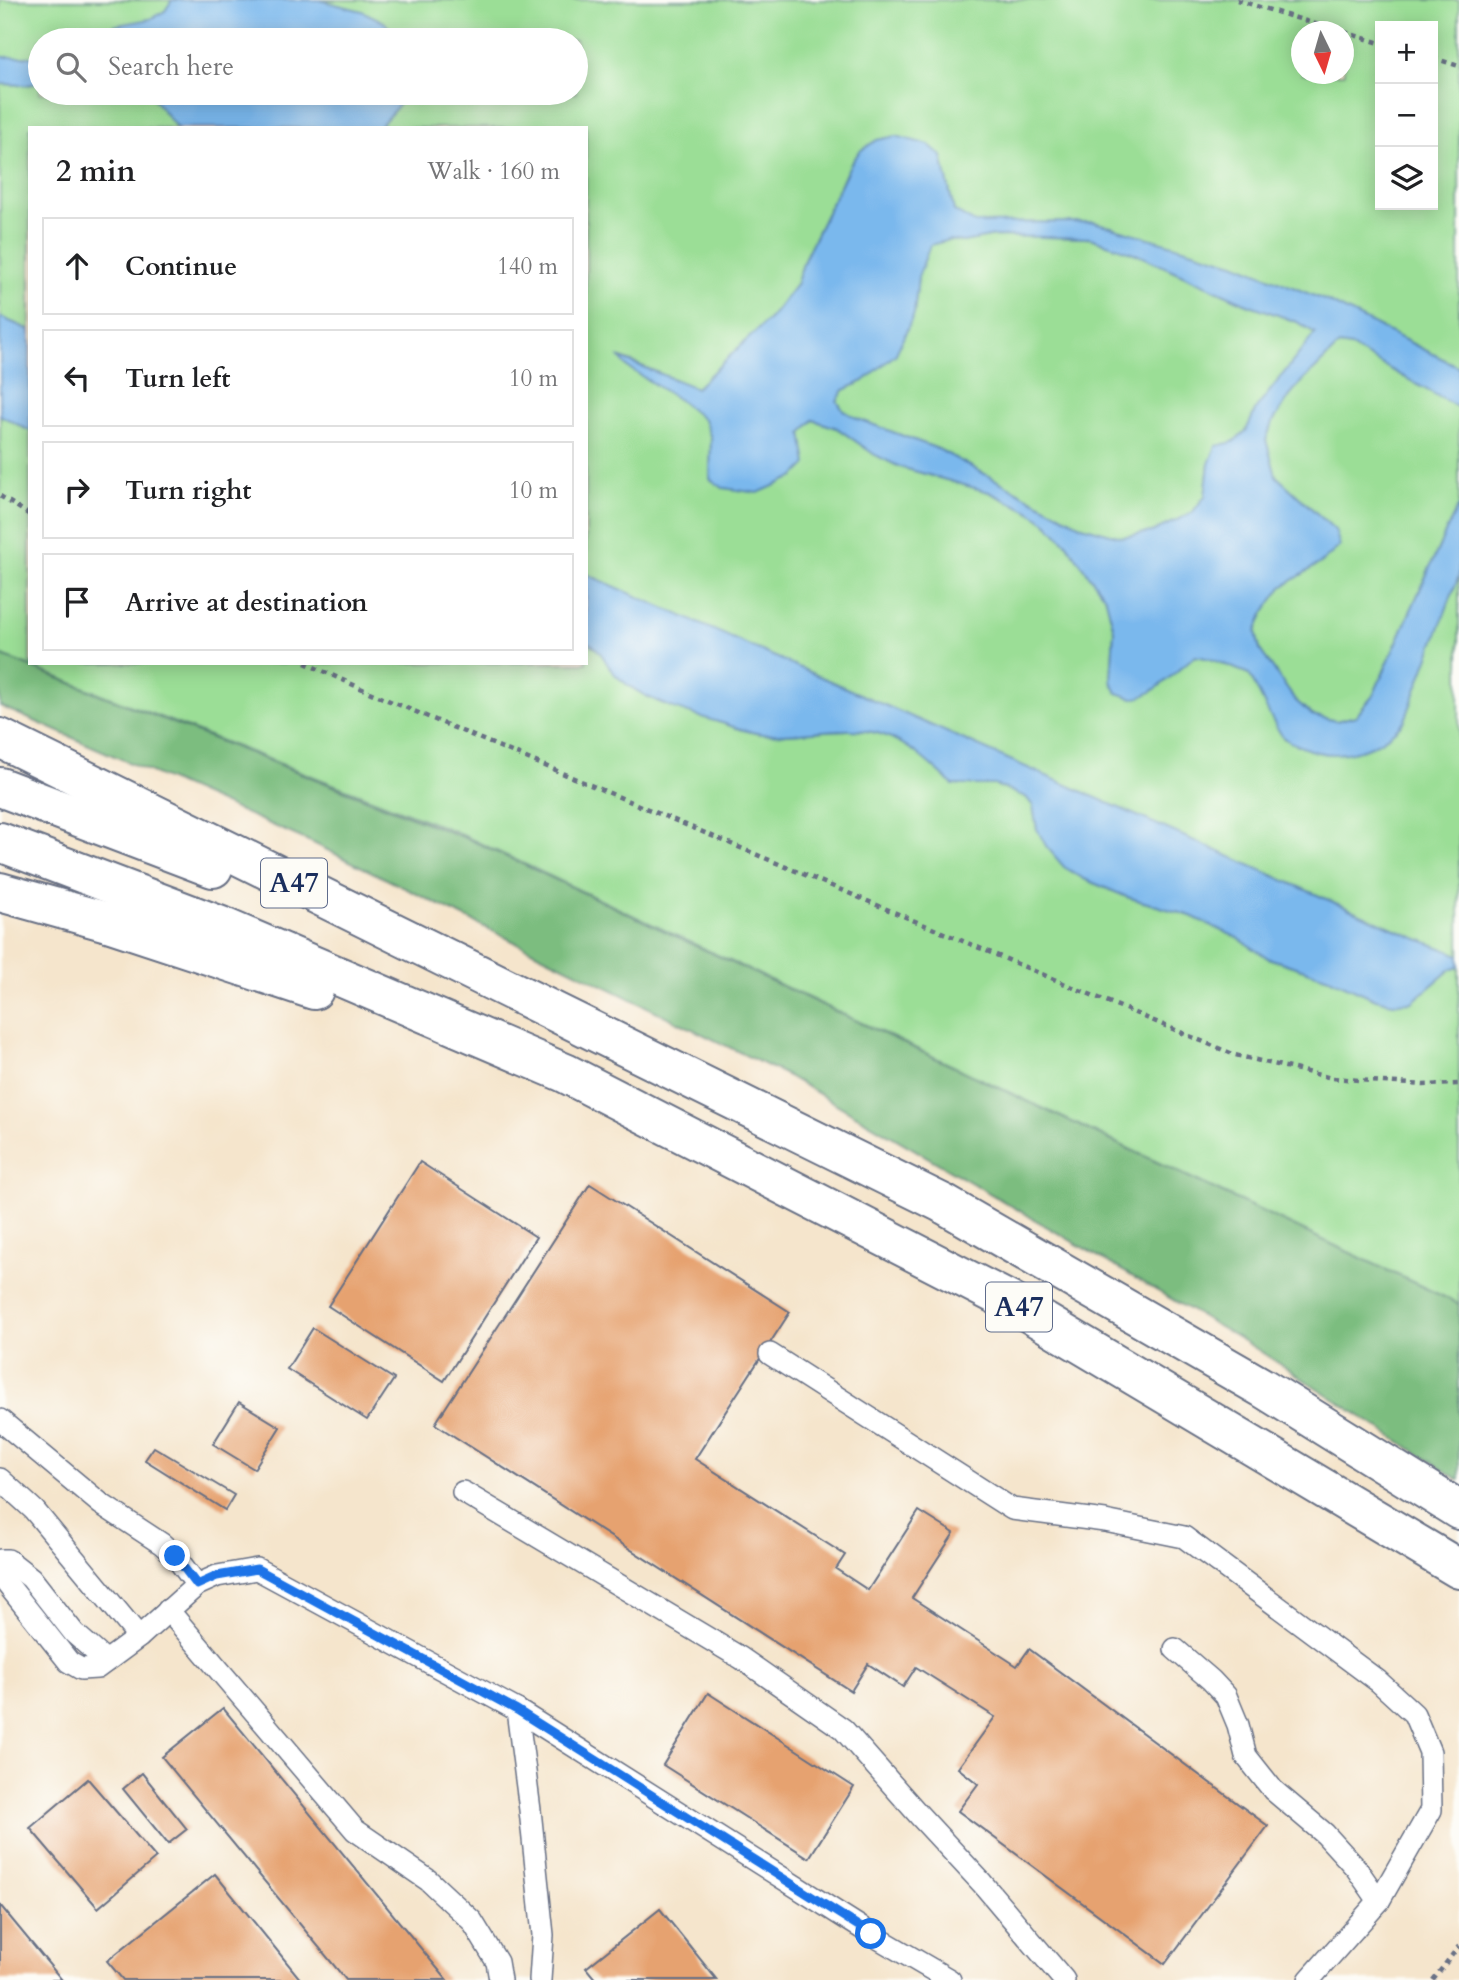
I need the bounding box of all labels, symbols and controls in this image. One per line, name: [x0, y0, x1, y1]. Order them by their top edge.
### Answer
north arrow: [1291, 21, 1354, 84]
map controls: [1375, 21, 1438, 210]
button: +: [1375, 21, 1438, 84]
search box: [28, 28, 588, 105]
icon: search: [52, 48, 90, 86]
text: Search here: [108, 49, 234, 84]
button: −: [1375, 84, 1438, 147]
button: layers: [1375, 147, 1438, 210]
text: 2 min: [56, 151, 136, 192]
text: Walk · 160 m: [427, 156, 560, 187]
icon: ahead: [58, 247, 96, 285]
text: Continue: [125, 249, 237, 284]
text: 140 m: [497, 251, 558, 282]
icon: left: [58, 359, 96, 397]
text: Turn left: [125, 361, 230, 396]
text: 10 m: [509, 363, 558, 394]
icon: right: [58, 471, 96, 509]
text: Turn right: [125, 473, 252, 508]
text: 10 m: [509, 475, 558, 506]
icon: arrive: [58, 583, 96, 621]
text: Arrive at destination: [125, 585, 368, 620]
road number: A47: [261, 858, 327, 908]
road number: A47: [986, 1282, 1052, 1332]
route end: [159, 1540, 190, 1571]
route start: [855, 1918, 886, 1949]

